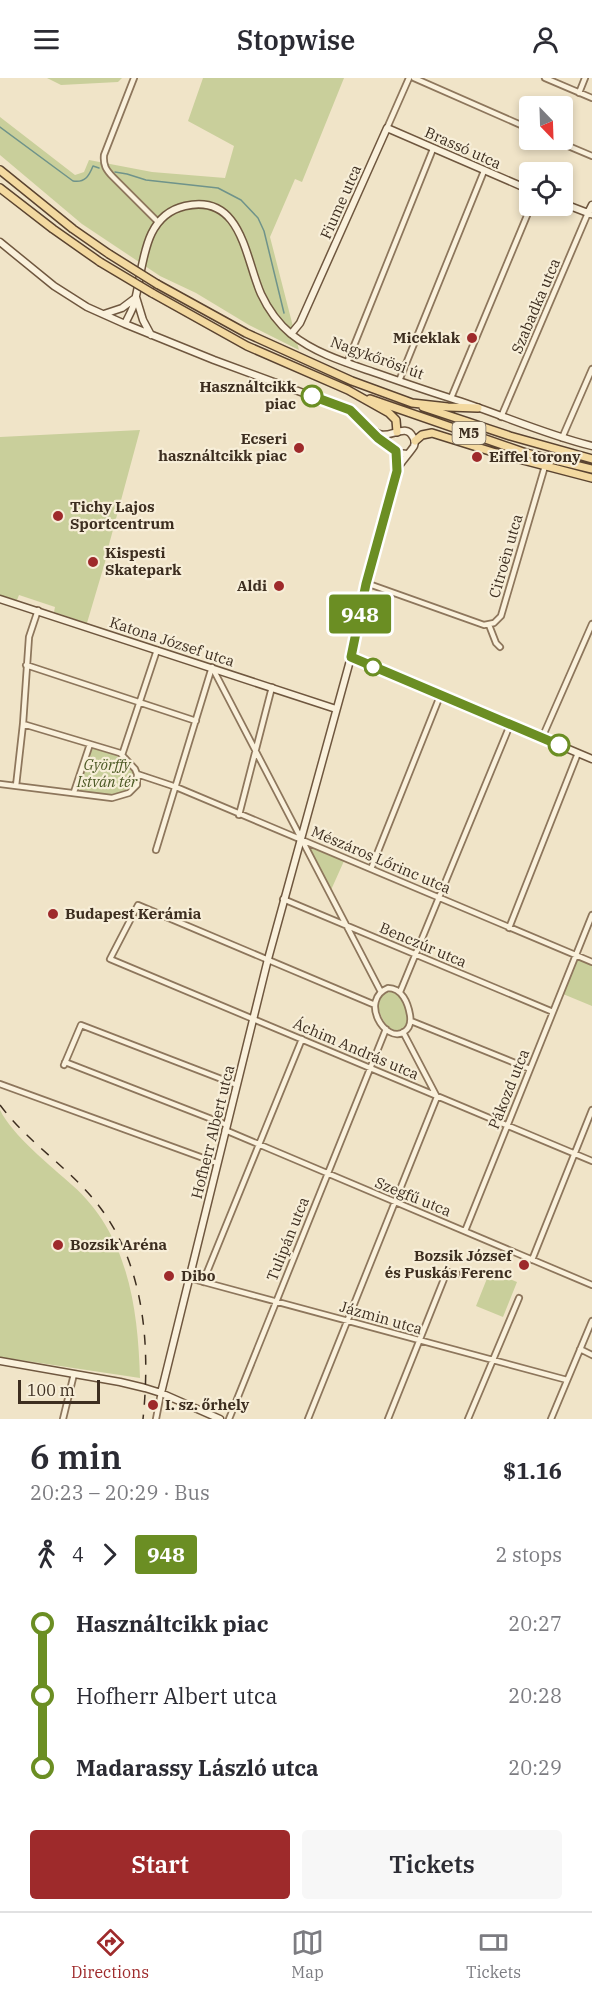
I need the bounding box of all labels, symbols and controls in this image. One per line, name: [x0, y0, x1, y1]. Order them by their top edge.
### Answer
text: Stopwise: [237, 22, 355, 57]
icon: menu: [30, 23, 63, 56]
icon: person: [529, 23, 562, 56]
north arrow: [519, 96, 573, 150]
map controls: [519, 96, 573, 216]
street label: Brassó utca: [422, 122, 504, 173]
street label: Fiume utca: [316, 162, 365, 242]
button: locate: [519, 162, 573, 216]
street label: Szabadka utca: [507, 255, 564, 356]
place label: Miceklak: [393, 328, 461, 347]
marker: Miceklak: [465, 331, 479, 345]
street label: Nagykőrösi út: [328, 332, 427, 383]
place label: Használtcikk piac: [199, 377, 297, 413]
marker: Használtcikk piac: [301, 385, 323, 407]
road number: M5: [452, 422, 486, 444]
place label: Ecseri használtcikk piac: [158, 429, 287, 465]
marker: Ecseri használtcikk piac: [292, 441, 306, 455]
place label: Eiffel torony: [489, 447, 581, 466]
marker: Eiffel torony: [470, 450, 484, 464]
place label: Tichy Lajos Sportcentrum: [70, 497, 175, 533]
marker: Tichy Lajos Sportcentrum: [51, 509, 65, 523]
street label: Citroën utca: [484, 512, 527, 600]
place label: Kispesti Skatepark: [105, 543, 182, 579]
marker: Kispesti Skatepark: [86, 555, 100, 569]
place label: Aldi: [237, 576, 267, 595]
marker: Aldi: [272, 579, 286, 593]
line badge: 948: [326, 594, 394, 634]
text: 948: [341, 600, 379, 628]
street label: Katona József utca: [107, 612, 237, 671]
unlabelled marker: [364, 658, 382, 676]
unlabelled marker: [548, 734, 570, 756]
park label: Györffy István tér: [76, 755, 138, 791]
street label: Mészáros Lőrinc utca: [309, 822, 454, 898]
place label: Budapest Kerámia: [65, 904, 202, 923]
marker: Budapest Kerámia: [46, 907, 60, 921]
street label: Benczúr utca: [377, 918, 470, 971]
street label: Áchim András utca: [290, 1013, 422, 1084]
street label: Pákozd utca: [484, 1046, 533, 1132]
street label: Hofherr Albert utca: [187, 1063, 238, 1201]
street label: Szegfű utca: [372, 1173, 454, 1220]
street label: Tulipán utca: [262, 1194, 313, 1284]
place label: Bozsik Aréna: [70, 1235, 168, 1254]
marker: Bozsik Aréna: [51, 1238, 65, 1252]
place label: Bozsik József és Puskás Ferenc: [385, 1246, 513, 1282]
marker: Bozsik József és Puskás Ferenc: [517, 1258, 531, 1272]
place label: Dibo: [181, 1266, 216, 1285]
marker: Dibo: [162, 1269, 176, 1283]
street label: Jázmin utca: [338, 1297, 425, 1338]
scale bar: [18, 1377, 100, 1404]
text: 100 m: [27, 1380, 75, 1400]
place label: I. sz. őrhely: [165, 1395, 250, 1414]
marker: I. sz. őrhely: [146, 1398, 160, 1412]
text: 6 min: [30, 1435, 122, 1478]
text: $1.16: [503, 1456, 562, 1485]
text: 20:23 – 20:29 · Bus: [30, 1479, 210, 1506]
icon: walk: [30, 1538, 63, 1571]
icon: forward: [93, 1538, 126, 1571]
text: 948: [147, 1540, 185, 1568]
text: 4: [72, 1541, 84, 1568]
text: 2 stops: [495, 1541, 562, 1568]
text: Használtcikk piac: [76, 1609, 268, 1638]
text: 20:27: [508, 1610, 562, 1637]
text: Hofherr Albert utca: [76, 1681, 277, 1710]
text: 20:28: [508, 1682, 562, 1709]
text: Madarassy László utca: [76, 1753, 319, 1782]
text: 20:29: [508, 1754, 562, 1781]
button: Start: [30, 1830, 290, 1899]
button: Tickets: [302, 1830, 562, 1899]
tab: Directions: [71, 1926, 149, 1982]
tab: Map: [291, 1926, 324, 1982]
tab: Tickets: [466, 1926, 521, 1982]

